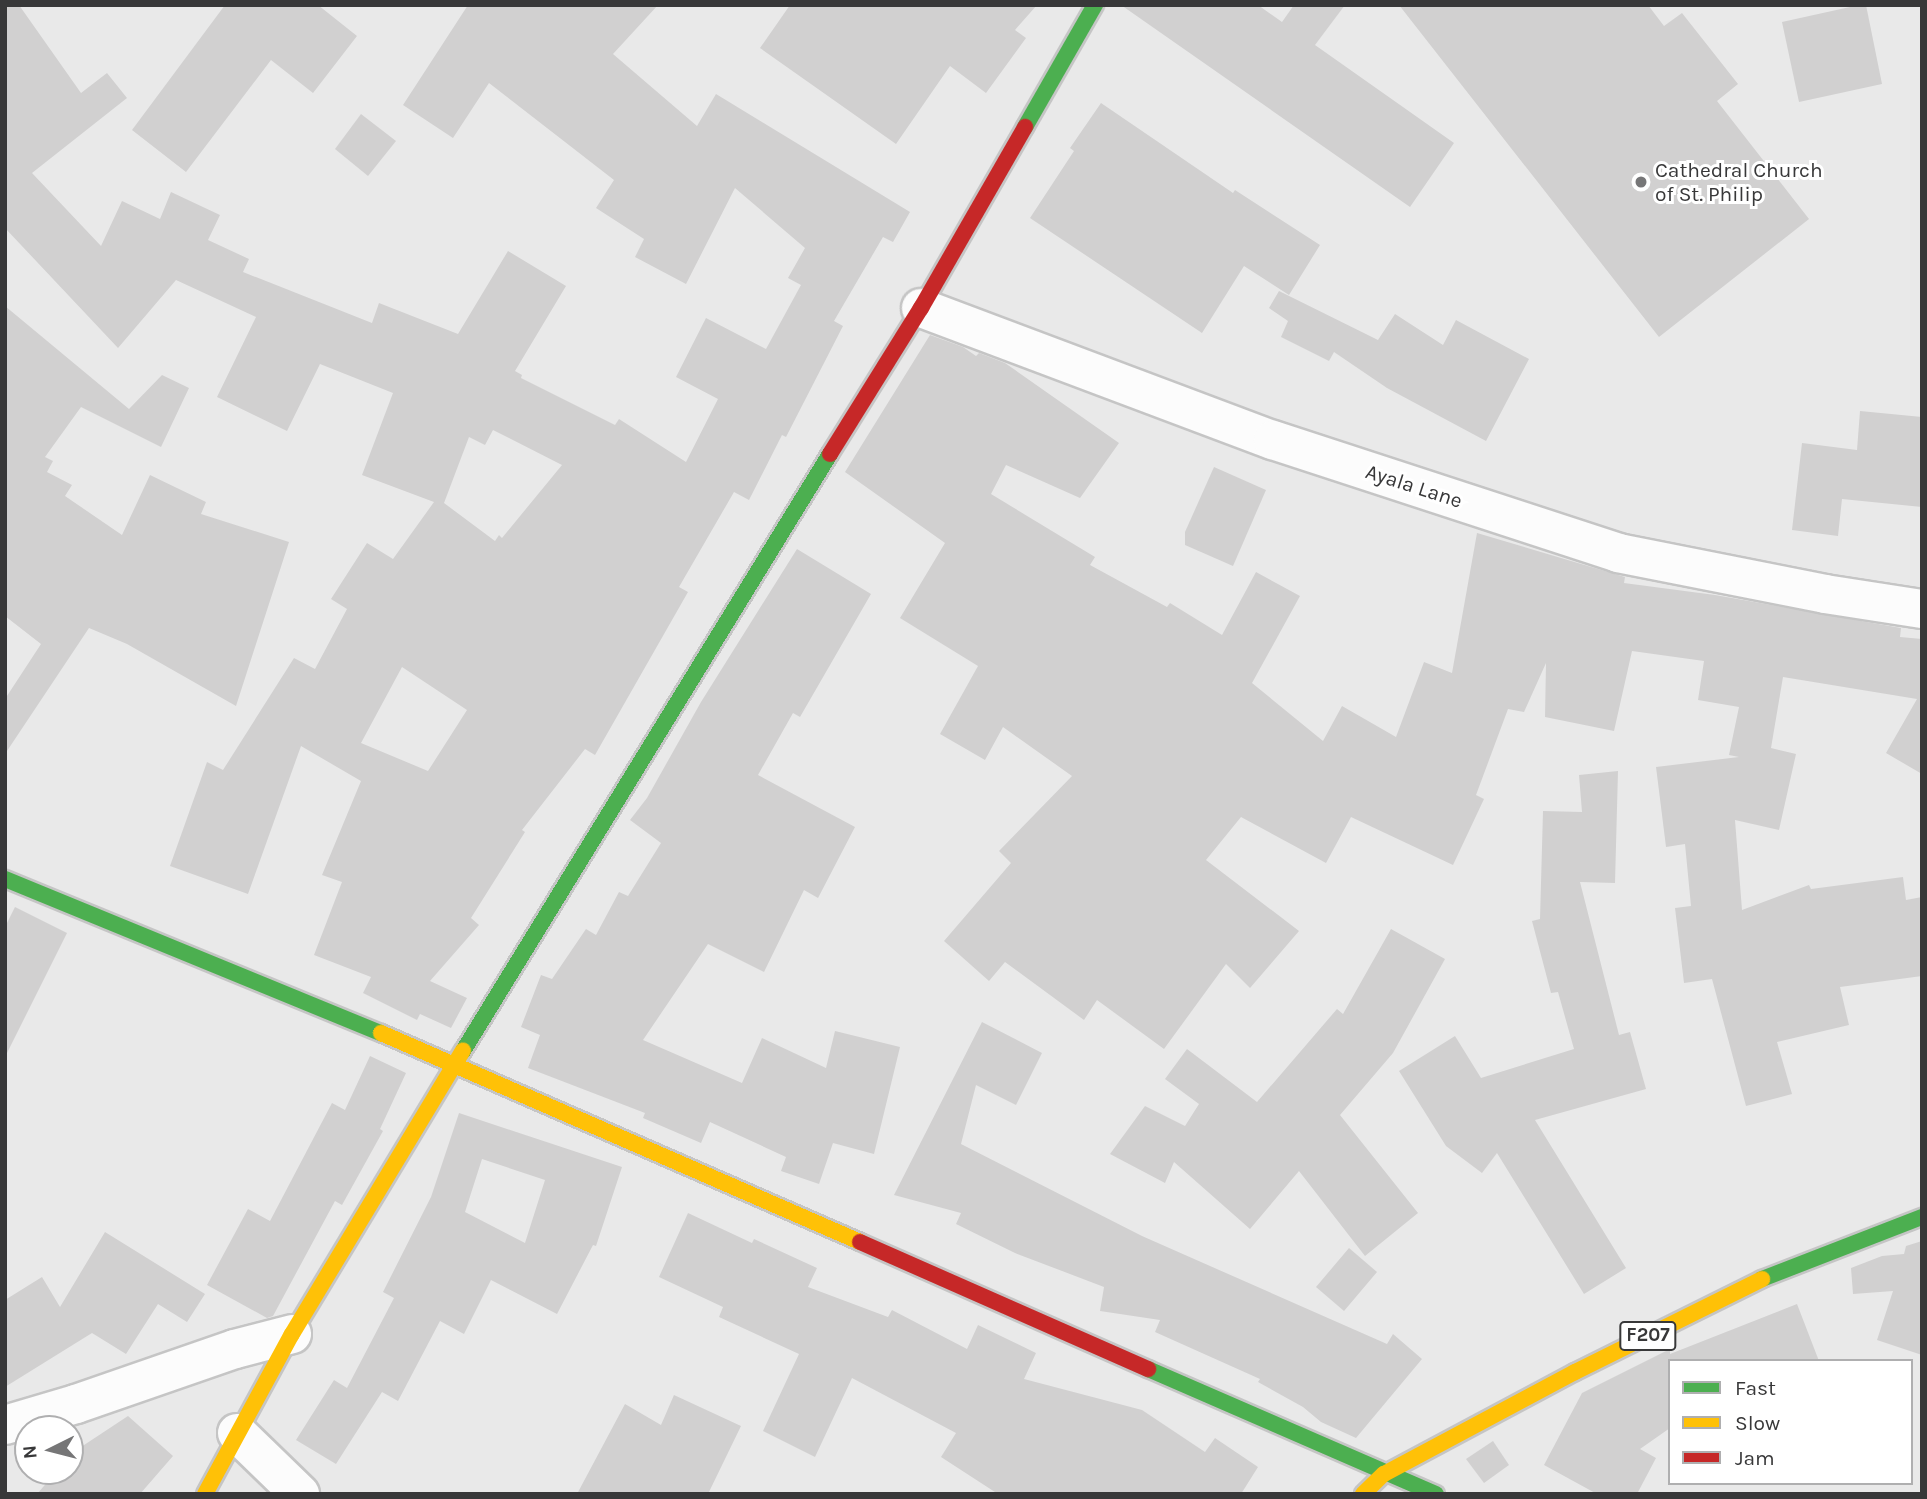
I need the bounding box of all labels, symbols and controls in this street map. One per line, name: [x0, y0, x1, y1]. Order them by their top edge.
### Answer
place label: Cathedral Church of St. Philip: [1655, 157, 1823, 207]
marker: Cathedral Church of St. Philip: [1633, 174, 1649, 190]
street label: Ayala Lane: [1363, 459, 1465, 513]
road number: F207: [1618, 1320, 1678, 1352]
legend: [1668, 1359, 1913, 1485]
text: Fast: [1735, 1376, 1776, 1400]
text: Slow: [1735, 1411, 1780, 1435]
north arrow: [14, 1415, 84, 1485]
text: N: [18, 1444, 42, 1460]
text: Jam: [1735, 1446, 1775, 1470]

